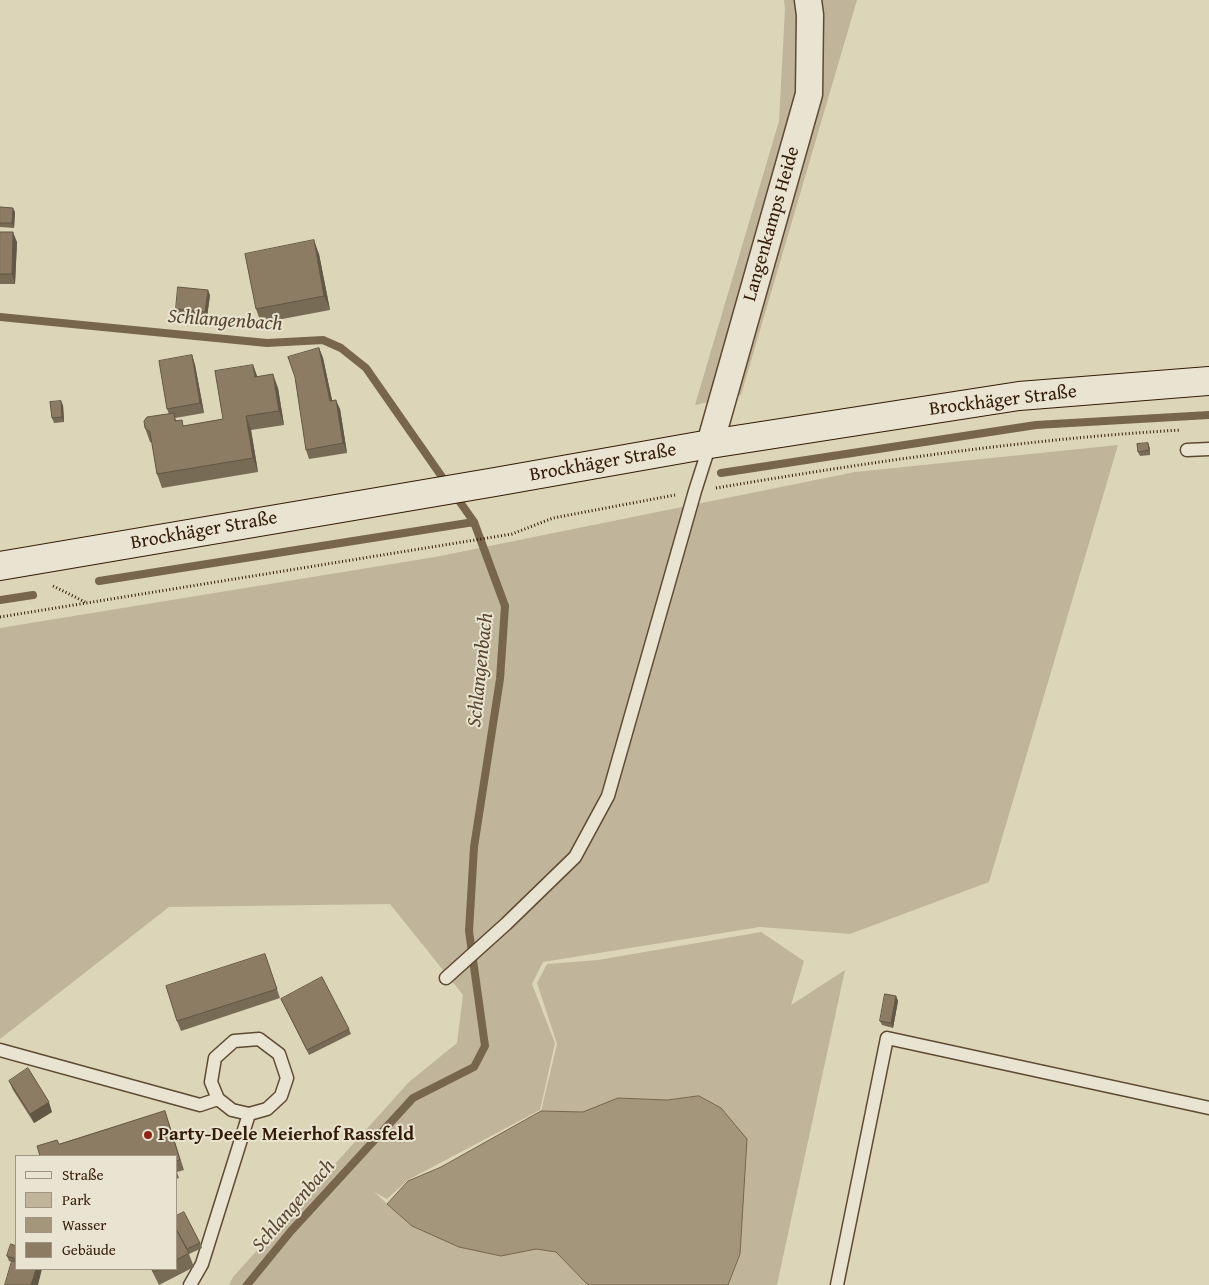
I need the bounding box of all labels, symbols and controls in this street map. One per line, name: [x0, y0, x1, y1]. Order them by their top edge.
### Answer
street label: Langenkamps Heide: [739, 144, 805, 304]
water label: Schlangenbach: [167, 305, 283, 337]
street label: Brockhäger Straße: [928, 381, 1078, 421]
street label: Brockhäger Straße: [528, 439, 678, 487]
street label: Brockhäger Straße: [129, 507, 279, 555]
water label: Schlangenbach: [463, 612, 499, 728]
place label: Party-Deele Meierhof Rassfeld: [158, 1124, 414, 1146]
marker: Party-Deele Meierhof Rassfeld: [142, 1129, 154, 1141]
legend: [15, 1155, 178, 1270]
water label: Schlangenbach: [247, 1155, 341, 1257]
text: Straße: [62, 1164, 104, 1185]
text: Park: [62, 1189, 91, 1210]
text: Wasser: [62, 1214, 106, 1235]
text: Gebäude: [62, 1239, 116, 1260]

